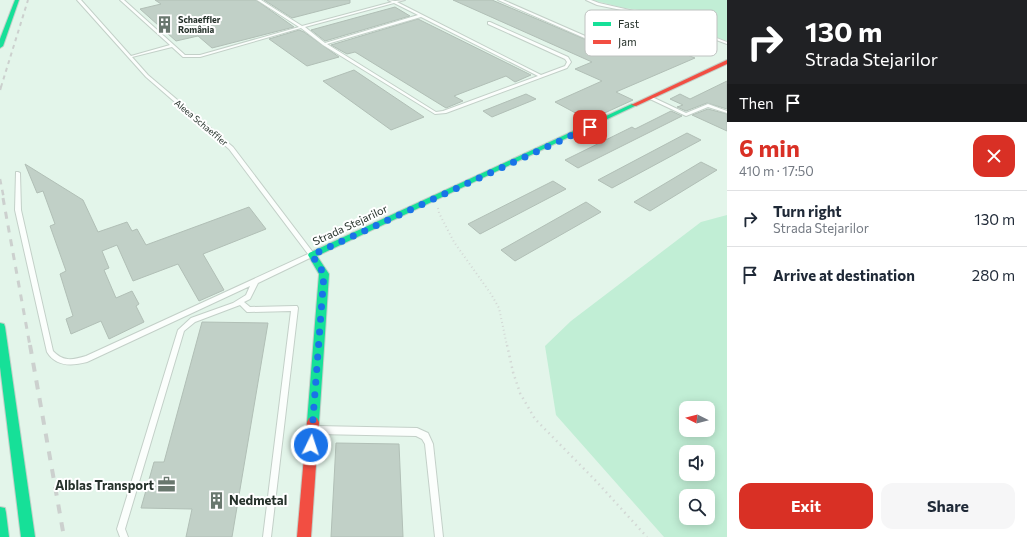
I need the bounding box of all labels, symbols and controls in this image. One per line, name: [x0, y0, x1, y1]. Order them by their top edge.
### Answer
legend: [585, 10, 717, 56]
place label: Schaeffler România: [178, 14, 221, 35]
text: 130 m: [805, 14, 882, 48]
building icon: Schaeffler România: [155, 15, 175, 35]
icon: right: [739, 16, 791, 68]
text: Fast: [618, 17, 640, 30]
text: Jam: [618, 35, 637, 49]
text: Strada Stejarilor: [805, 48, 938, 70]
icon: arrive: [782, 92, 804, 114]
text: Then: [739, 94, 774, 112]
street label: Aleea Schaeffler: [172, 97, 231, 148]
pin: [573, 110, 607, 144]
icon: arrive: [579, 116, 601, 138]
text: 6 min: [739, 133, 800, 162]
button: close: [973, 135, 1015, 177]
text: 410 m · 17:50: [739, 163, 814, 179]
street label: Strada Stejarilor: [310, 201, 390, 248]
text: Turn right: [773, 202, 842, 220]
icon: right: [739, 208, 761, 230]
text: 130 m: [974, 210, 1015, 228]
text: Strada Stejarilor: [773, 220, 869, 236]
icon: arrive: [739, 264, 761, 286]
text: Arrive at destination: [773, 266, 915, 284]
text: 280 m: [972, 266, 1015, 284]
north arrow: [679, 401, 715, 437]
map controls: [679, 401, 715, 525]
position arrow: [290, 424, 332, 466]
button: sound: [679, 445, 715, 481]
office icon: Alblas Transport: [157, 475, 177, 495]
place label: Alblas Transport: [55, 477, 154, 493]
button: Exit: [739, 483, 873, 529]
button: Share: [881, 483, 1015, 529]
button: search: [679, 489, 715, 525]
building icon: Nedmetal: [206, 490, 226, 510]
place label: Nedmetal: [229, 492, 287, 508]

